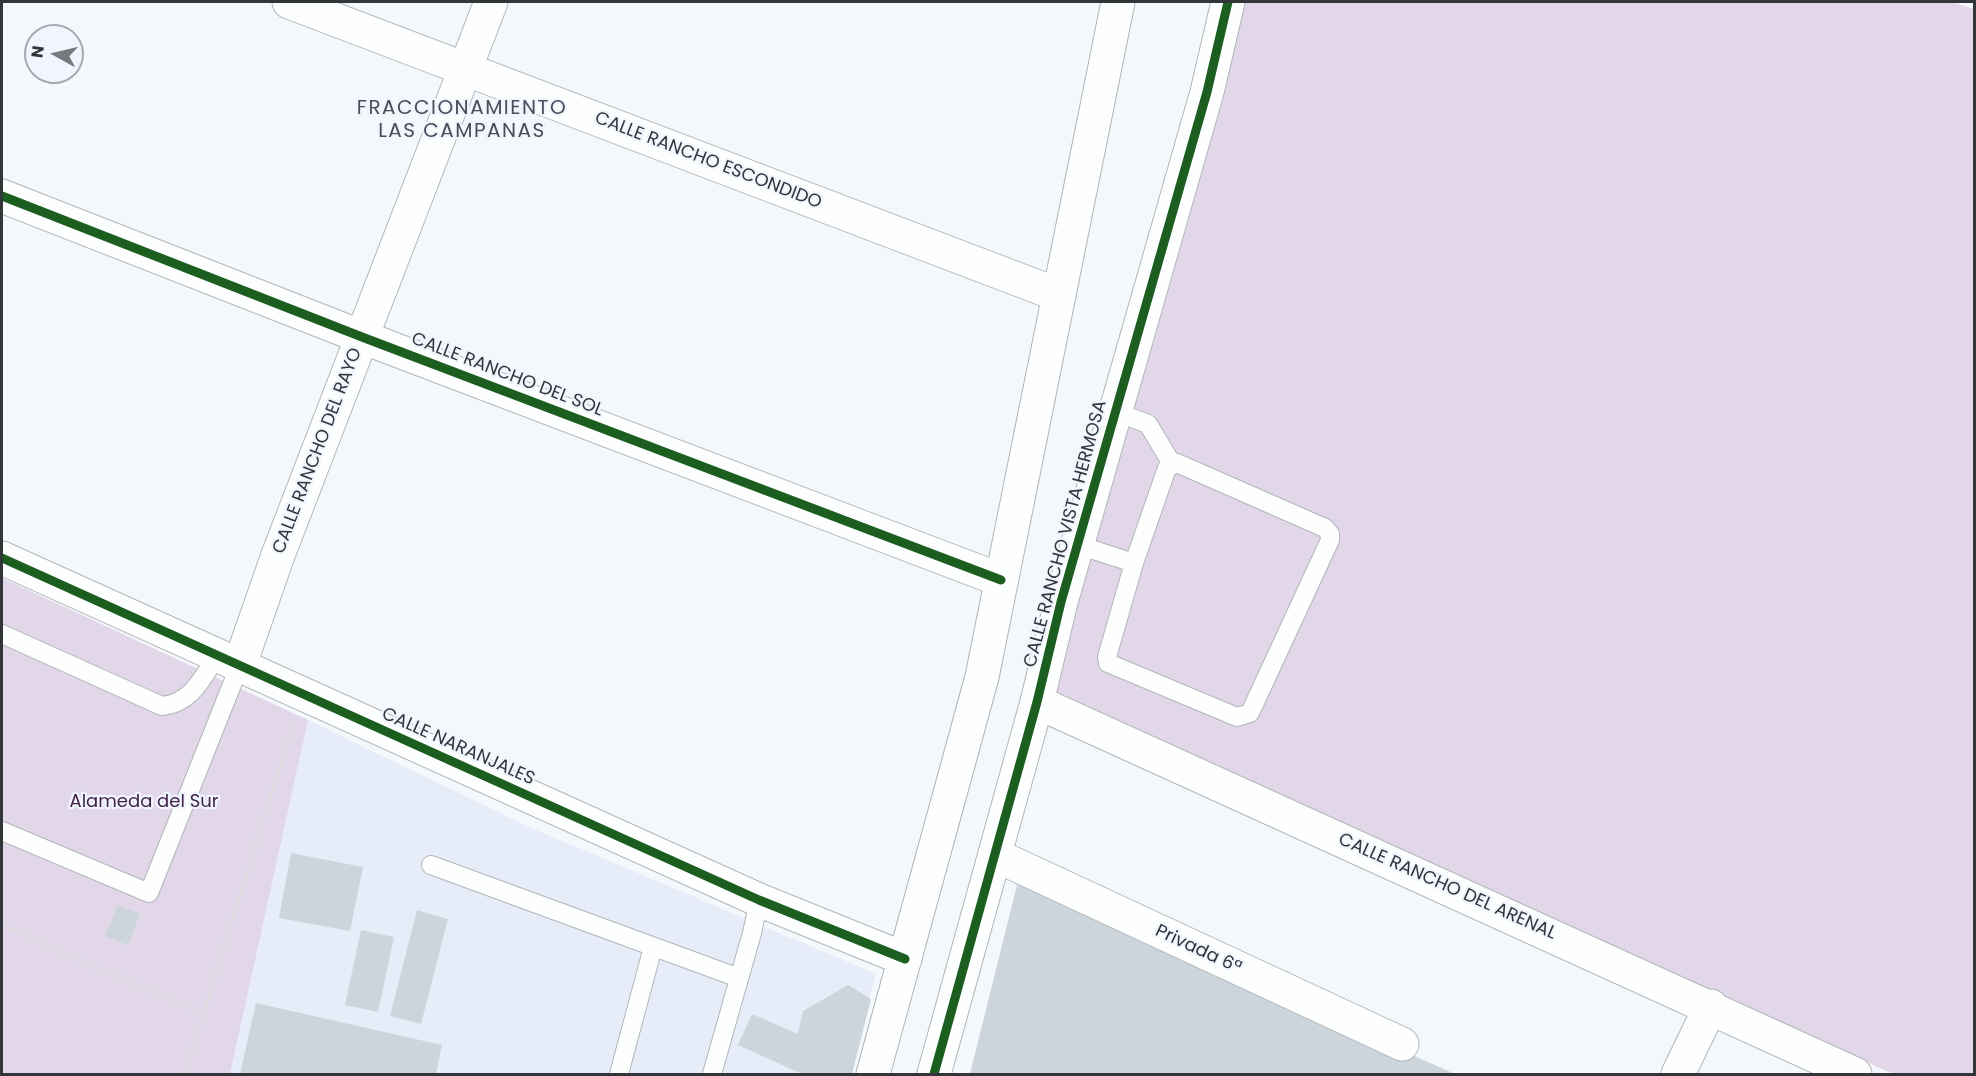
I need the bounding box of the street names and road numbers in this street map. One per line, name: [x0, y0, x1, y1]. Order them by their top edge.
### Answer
street label: CALLE RANCHO ESCONDIDO: [592, 108, 824, 214]
street label: CALLE RANCHO DEL SOL: [408, 328, 606, 422]
street label: CALLE RANCHO DEL RAYO: [269, 345, 367, 557]
street label: CALLE RANCHO VISTA HERMOSA: [1020, 398, 1112, 670]
street label: CALLE NARANJALES: [378, 703, 538, 791]
street label: CALLE RANCHO DEL ARENAL: [1335, 829, 1559, 945]
street label: Privada 6ª: [1152, 921, 1244, 979]

